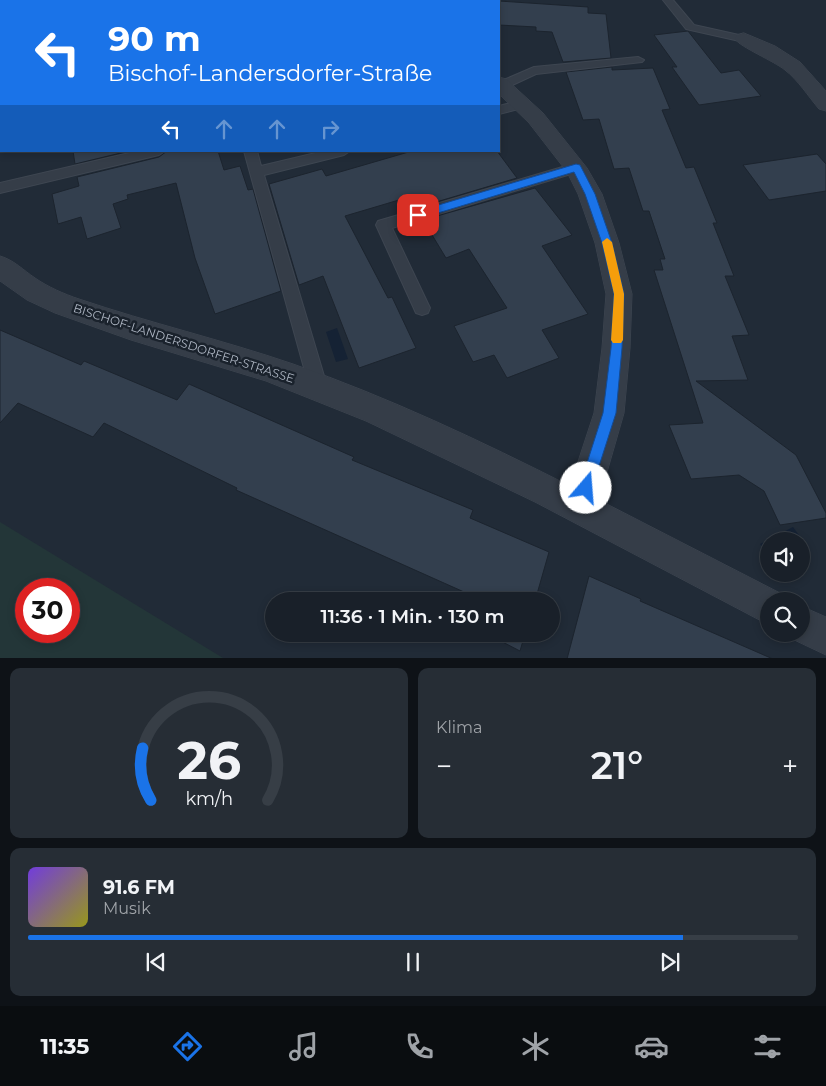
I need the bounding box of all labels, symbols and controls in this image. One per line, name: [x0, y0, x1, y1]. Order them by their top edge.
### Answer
text: 90 m: [108, 17, 201, 60]
icon: left: [25, 20, 90, 85]
text: Bischof-Landersdorfer-Straße: [108, 60, 432, 87]
icon: left: [157, 115, 185, 143]
icon: ahead: [210, 115, 238, 143]
icon: ahead: [263, 115, 291, 143]
icon: right: [316, 115, 344, 143]
pin: [397, 194, 439, 236]
icon: arrive: [404, 201, 432, 229]
street label: BISCHOF-LANDERSDORFER-STRASSE: [72, 300, 296, 386]
position arrow: [559, 461, 611, 513]
map controls: [760, 532, 810, 642]
button: sound: [760, 532, 810, 582]
speed limit sign: 30: [15, 578, 80, 643]
button: search: [760, 592, 810, 642]
text: 11:36 · 1 Min. · 130 m: [321, 605, 504, 628]
text: Klima: [436, 718, 482, 737]
text: 26: [177, 729, 241, 792]
text: 21°: [591, 742, 643, 789]
text: −: [436, 749, 452, 783]
text: +: [782, 749, 798, 783]
text: km/h: [185, 788, 233, 809]
text: 91.6 FM: [103, 876, 175, 899]
text: Musik: [103, 899, 151, 918]
icon: previous: [142, 948, 170, 976]
icon: pause: [399, 948, 427, 976]
icon: next: [656, 948, 684, 976]
icon: directions: [170, 1029, 205, 1064]
icon: music: [286, 1029, 321, 1064]
icon: phone: [402, 1029, 437, 1064]
icon: climate: [518, 1029, 553, 1064]
icon: car: [634, 1029, 669, 1064]
icon: filters: [750, 1029, 785, 1064]
text: 11:35: [41, 1033, 89, 1060]

